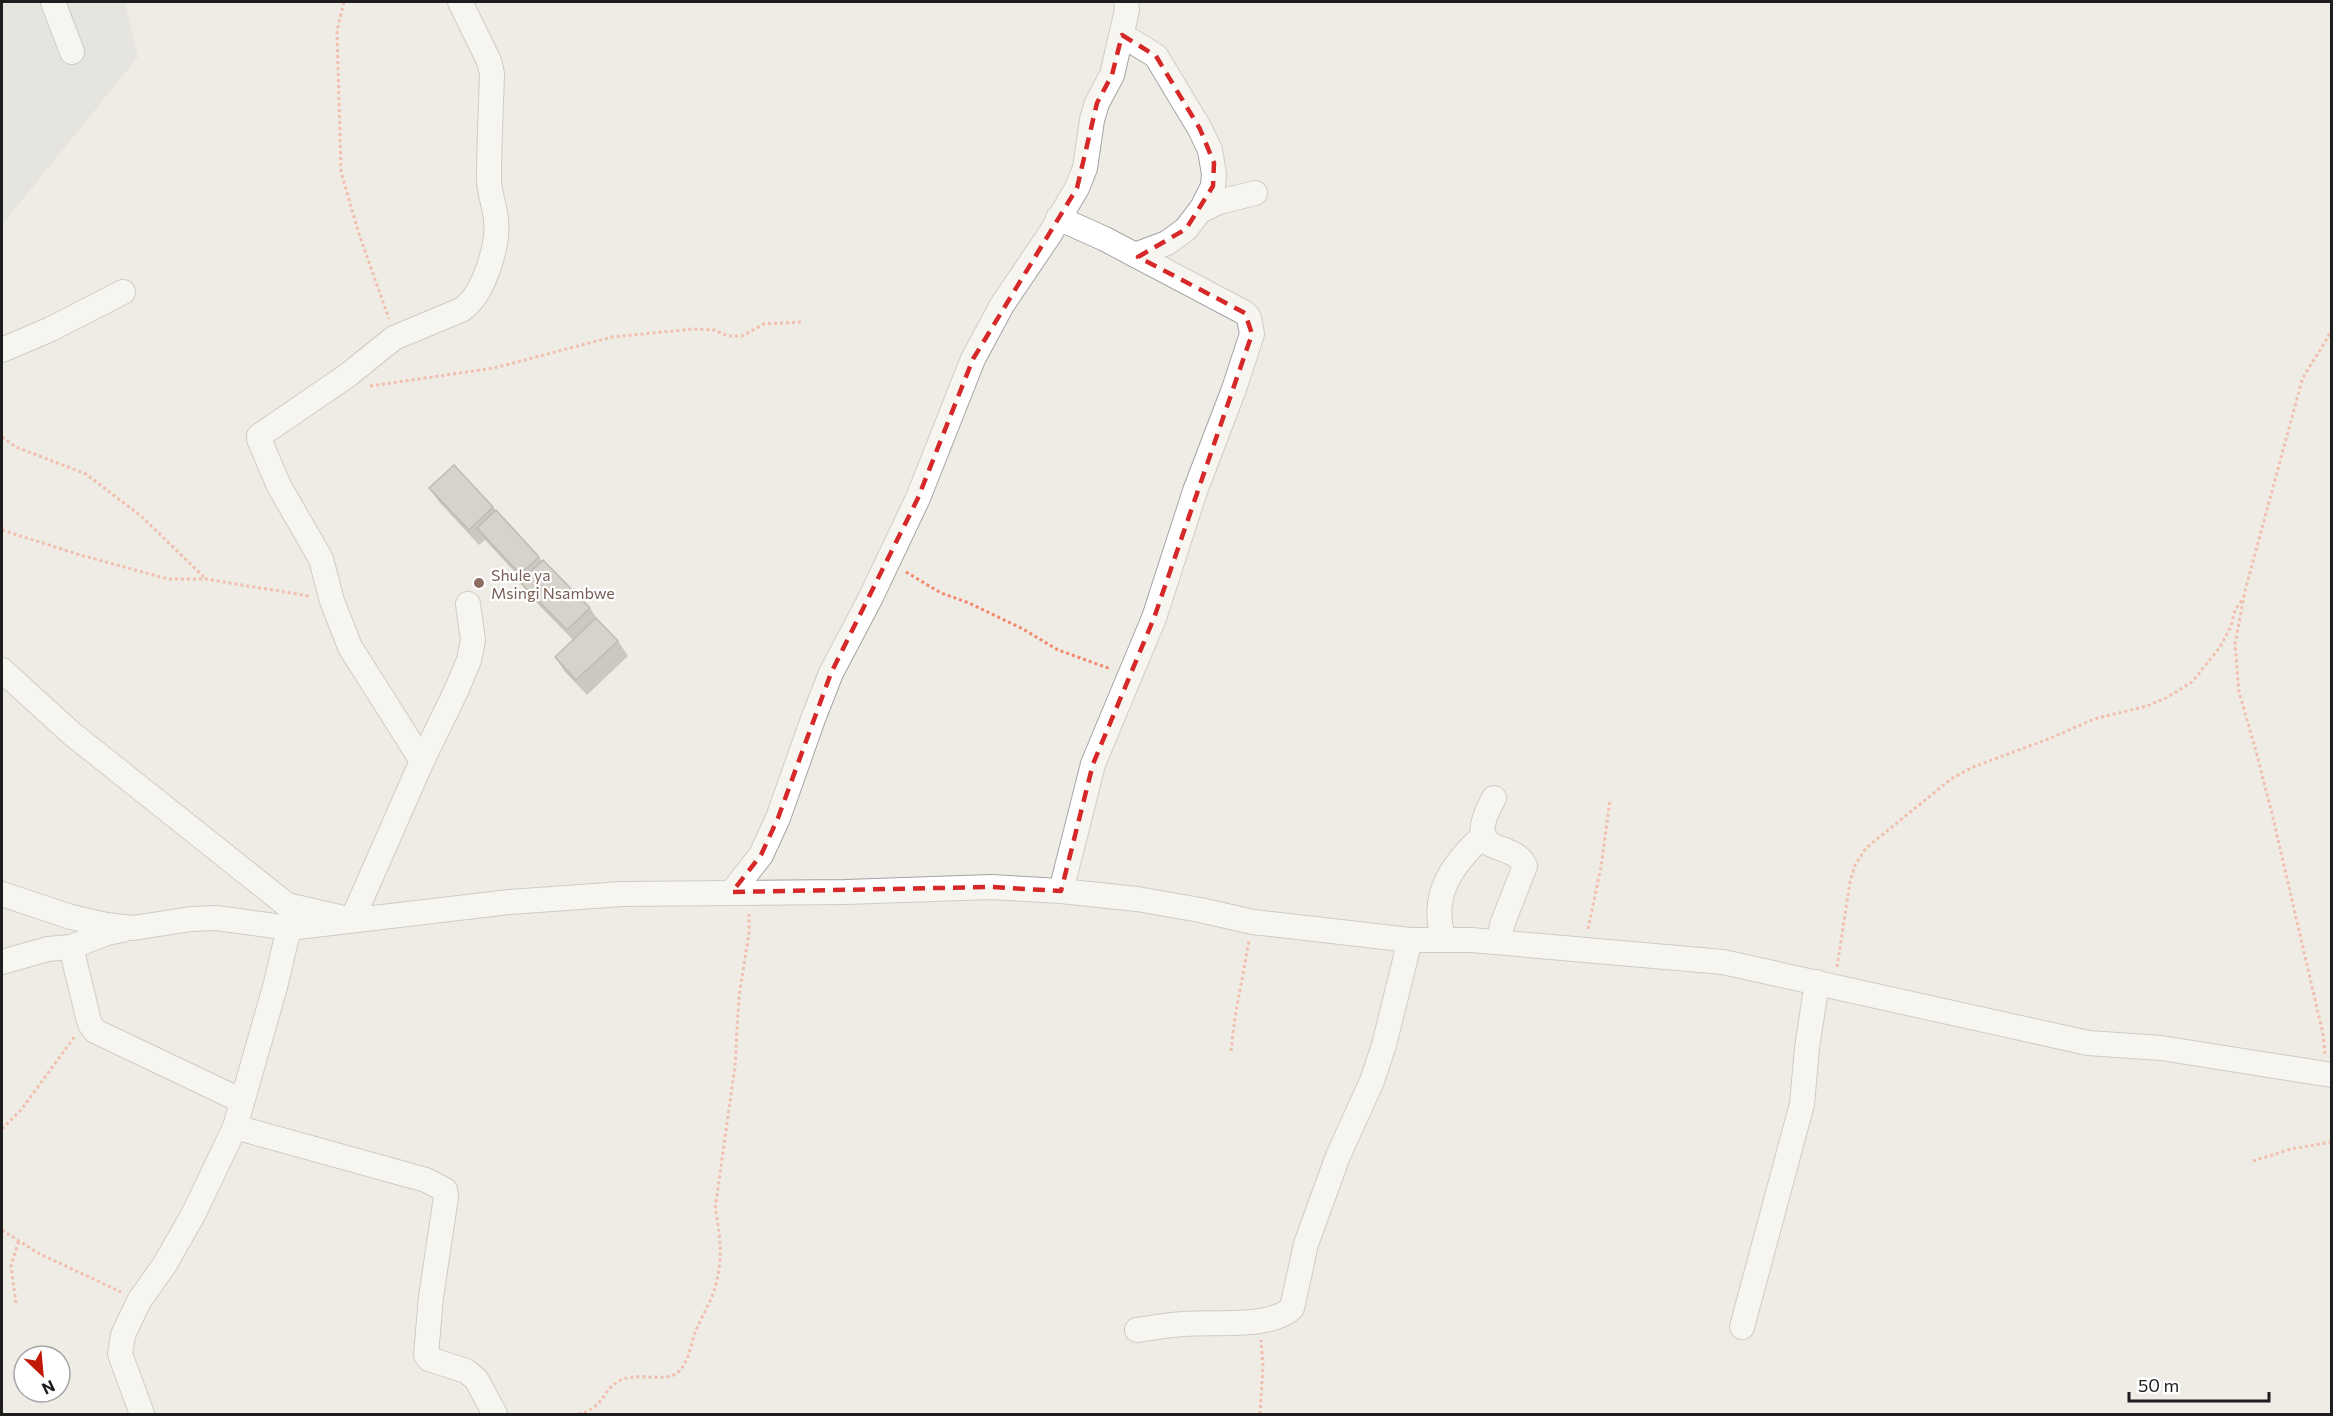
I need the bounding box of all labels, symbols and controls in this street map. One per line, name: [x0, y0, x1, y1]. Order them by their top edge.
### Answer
place label: Shule ya Msingi Nsambwe: [491, 565, 615, 602]
marker: Shule ya Msingi Nsambwe: [472, 576, 486, 590]
north arrow: [12, 1344, 72, 1404]
scale bar: [2129, 1365, 2268, 1403]
text: 50 m: [2138, 1374, 2179, 1396]
text: N: [39, 1377, 58, 1399]

